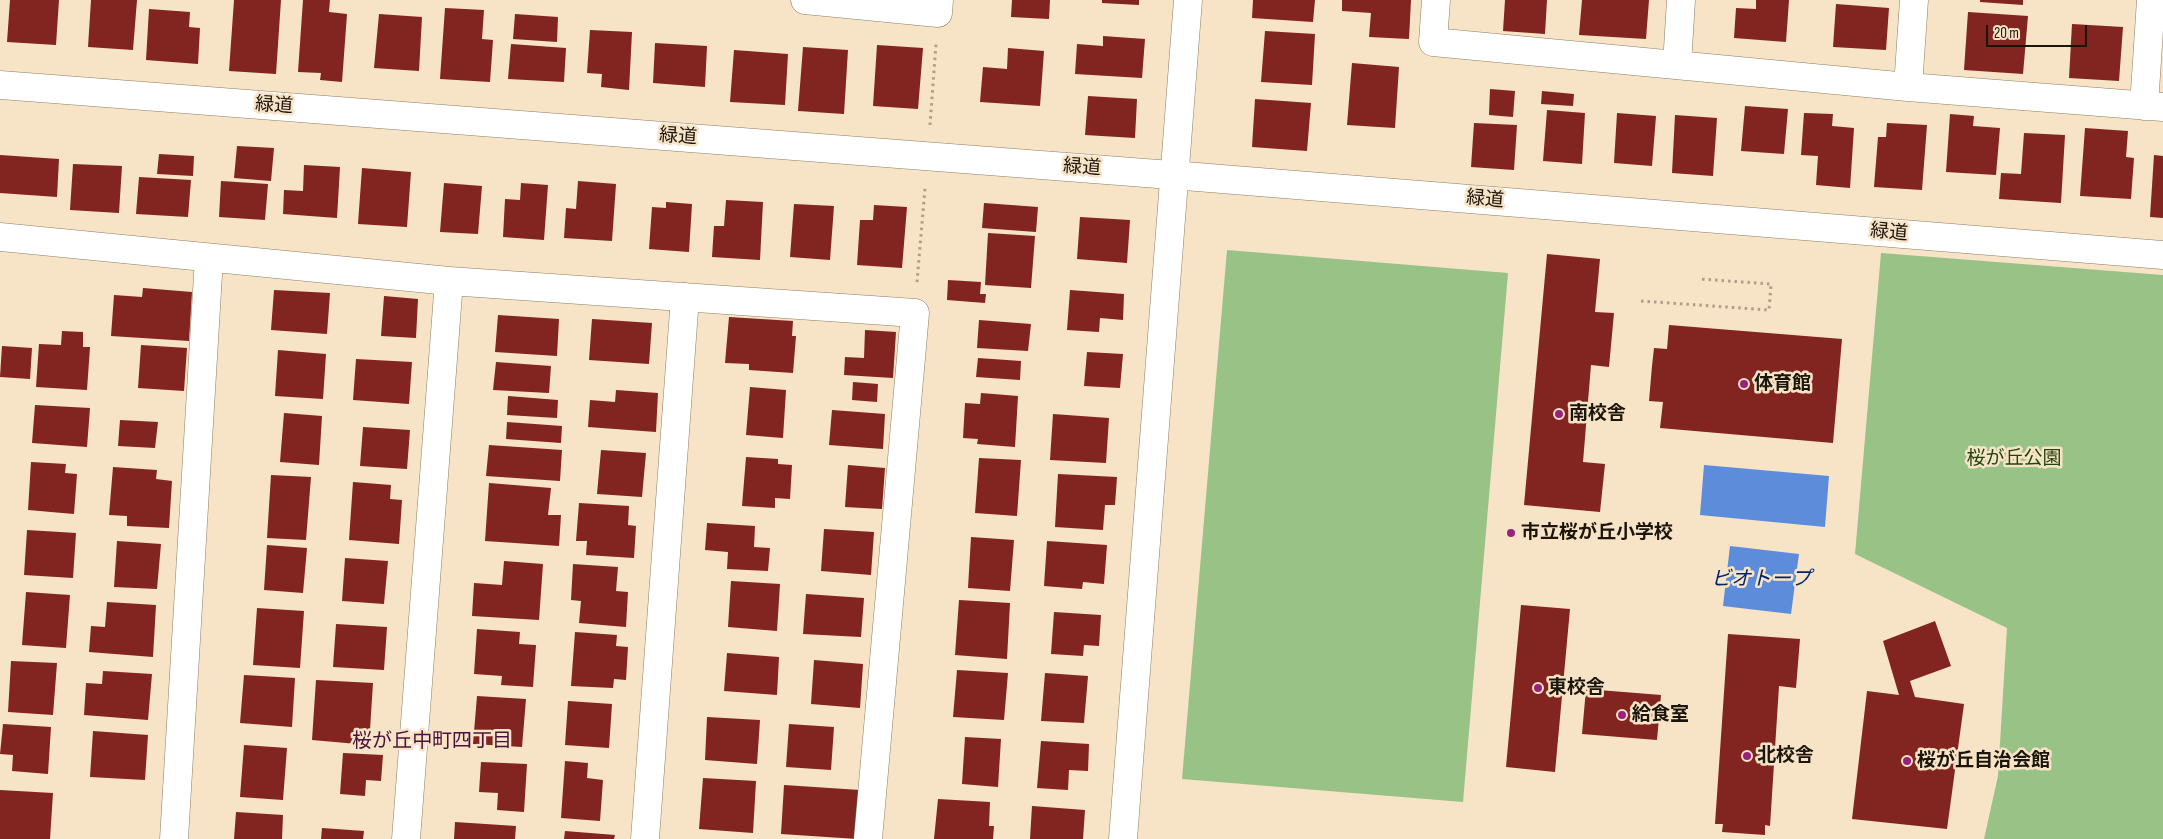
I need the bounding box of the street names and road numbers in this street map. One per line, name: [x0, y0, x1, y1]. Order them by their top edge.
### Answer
street label: 緑道: [254, 93, 294, 119]
street label: 緑道: [658, 124, 698, 150]
street label: 緑道: [1062, 155, 1102, 181]
street label: 緑道: [1465, 187, 1505, 213]
street label: 緑道: [1869, 220, 1909, 246]

